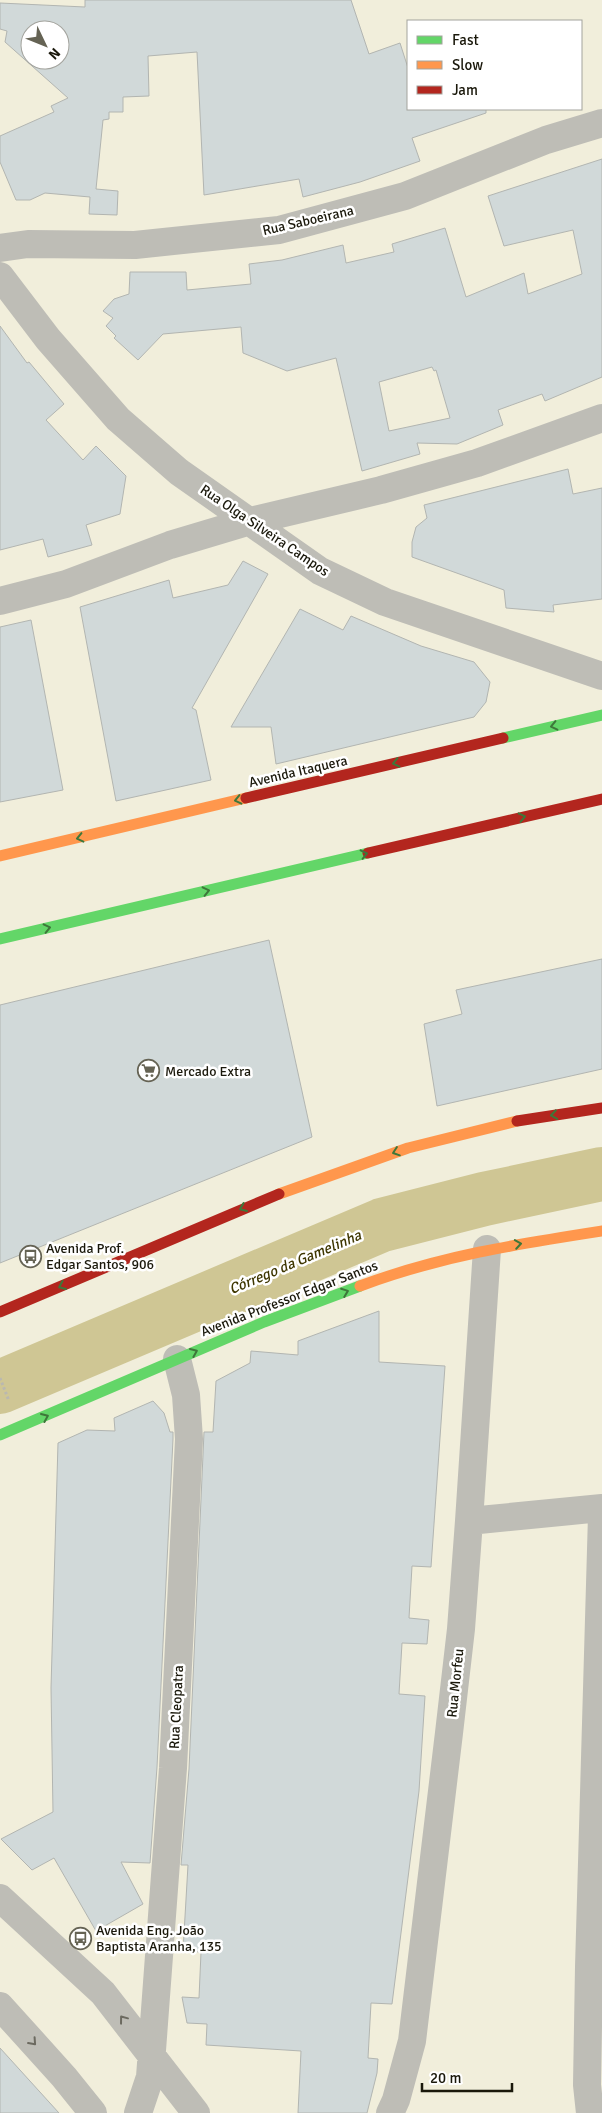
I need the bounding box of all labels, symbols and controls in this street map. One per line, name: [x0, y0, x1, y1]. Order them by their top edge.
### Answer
north arrow: [20, 20, 70, 70]
legend: [407, 20, 582, 110]
text: Fast: [452, 31, 479, 49]
text: N: [45, 44, 64, 63]
text: Slow: [452, 56, 483, 74]
text: Jam: [452, 81, 478, 99]
street label: Rua Saboeirana: [261, 202, 355, 239]
street label: Rua Olga Silveira Campos: [197, 481, 332, 580]
one-way arrow: [550, 720, 559, 731]
street label: Avenida Itaquera: [247, 752, 349, 791]
one-way arrow: [392, 757, 401, 768]
one-way arrow: [234, 794, 243, 805]
one-way arrow: [518, 813, 527, 823]
one-way arrow: [75, 832, 84, 843]
one-way arrow: [360, 849, 368, 860]
one-way arrow: [201, 886, 210, 897]
one-way arrow: [43, 923, 52, 934]
supermarket icon: Mercado Extra: [137, 1059, 161, 1083]
place label: Mercado Extra: [165, 1063, 251, 1080]
one-way arrow: [549, 1110, 558, 1120]
one-way arrow: [392, 1146, 401, 1156]
one-way arrow: [239, 1202, 248, 1213]
water label: Córrego da Gamelinha: [226, 1226, 364, 1298]
place label: Avenida Prof. Edgar Santos, 906: [46, 1240, 154, 1273]
one-way arrow: [514, 1240, 522, 1250]
bus stop icon: Avenida Prof. Edgar Santos, 906: [18, 1244, 42, 1268]
street label: Avenida Professor Edgar Santos: [198, 1257, 380, 1340]
one-way arrow: [58, 1279, 67, 1290]
one-way arrow: [340, 1288, 349, 1298]
one-way arrow: [189, 1348, 198, 1358]
one-way arrow: [40, 1412, 49, 1423]
street label: Rua Morfeu: [443, 1648, 468, 1718]
street label: Rua Cleopatra: [166, 1665, 187, 1749]
place label: Avenida Eng. João Baptista Aranha, 135: [96, 1922, 222, 1955]
bus stop icon: Avenida Eng. João Baptista Aranha, 135: [68, 1926, 92, 1950]
one-way arrow: [120, 2016, 128, 2025]
one-way arrow: [27, 2037, 36, 2046]
scale bar: [422, 2060, 512, 2092]
text: 20 m: [430, 2069, 461, 2087]

